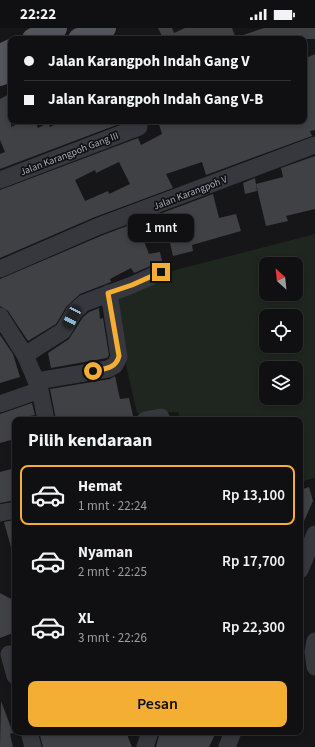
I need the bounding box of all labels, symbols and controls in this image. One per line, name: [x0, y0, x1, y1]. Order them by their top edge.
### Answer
text: 22:22: [20, 4, 56, 25]
text: Jalan Karangpoh Indah Gang V: [48, 51, 250, 72]
text: Jalan Karangpoh Indah Gang V-B: [48, 89, 263, 110]
street label: Jalan Karangpoh Gang III: [18, 129, 121, 179]
street label: Jalan Karangpoh V: [151, 172, 230, 213]
callout: 1 mnt: [128, 214, 194, 242]
text: 1 mnt: [145, 219, 177, 237]
north arrow: [259, 257, 303, 301]
map controls: [259, 257, 303, 405]
route end: [152, 263, 170, 281]
car: [61, 304, 83, 330]
button: locate: [259, 309, 303, 353]
button: layers: [259, 361, 303, 405]
route start: [84, 362, 102, 380]
text: Pilih kendaraan: [28, 428, 152, 453]
text: Hemat: [78, 476, 122, 497]
icon: car: [30, 477, 66, 513]
text: Rp 13,100: [222, 485, 285, 506]
text: 1 mnt · 22:24: [78, 497, 147, 515]
text: Nyaman: [78, 542, 133, 563]
icon: car: [30, 543, 66, 579]
text: Rp 17,700: [222, 551, 285, 572]
text: 2 mnt · 22:25: [78, 563, 147, 581]
text: XL: [78, 608, 94, 629]
icon: car: [30, 609, 66, 645]
text: Rp 22,300: [222, 617, 285, 638]
text: 3 mnt · 22:26: [78, 629, 147, 647]
button: Pesan: [28, 681, 287, 727]

